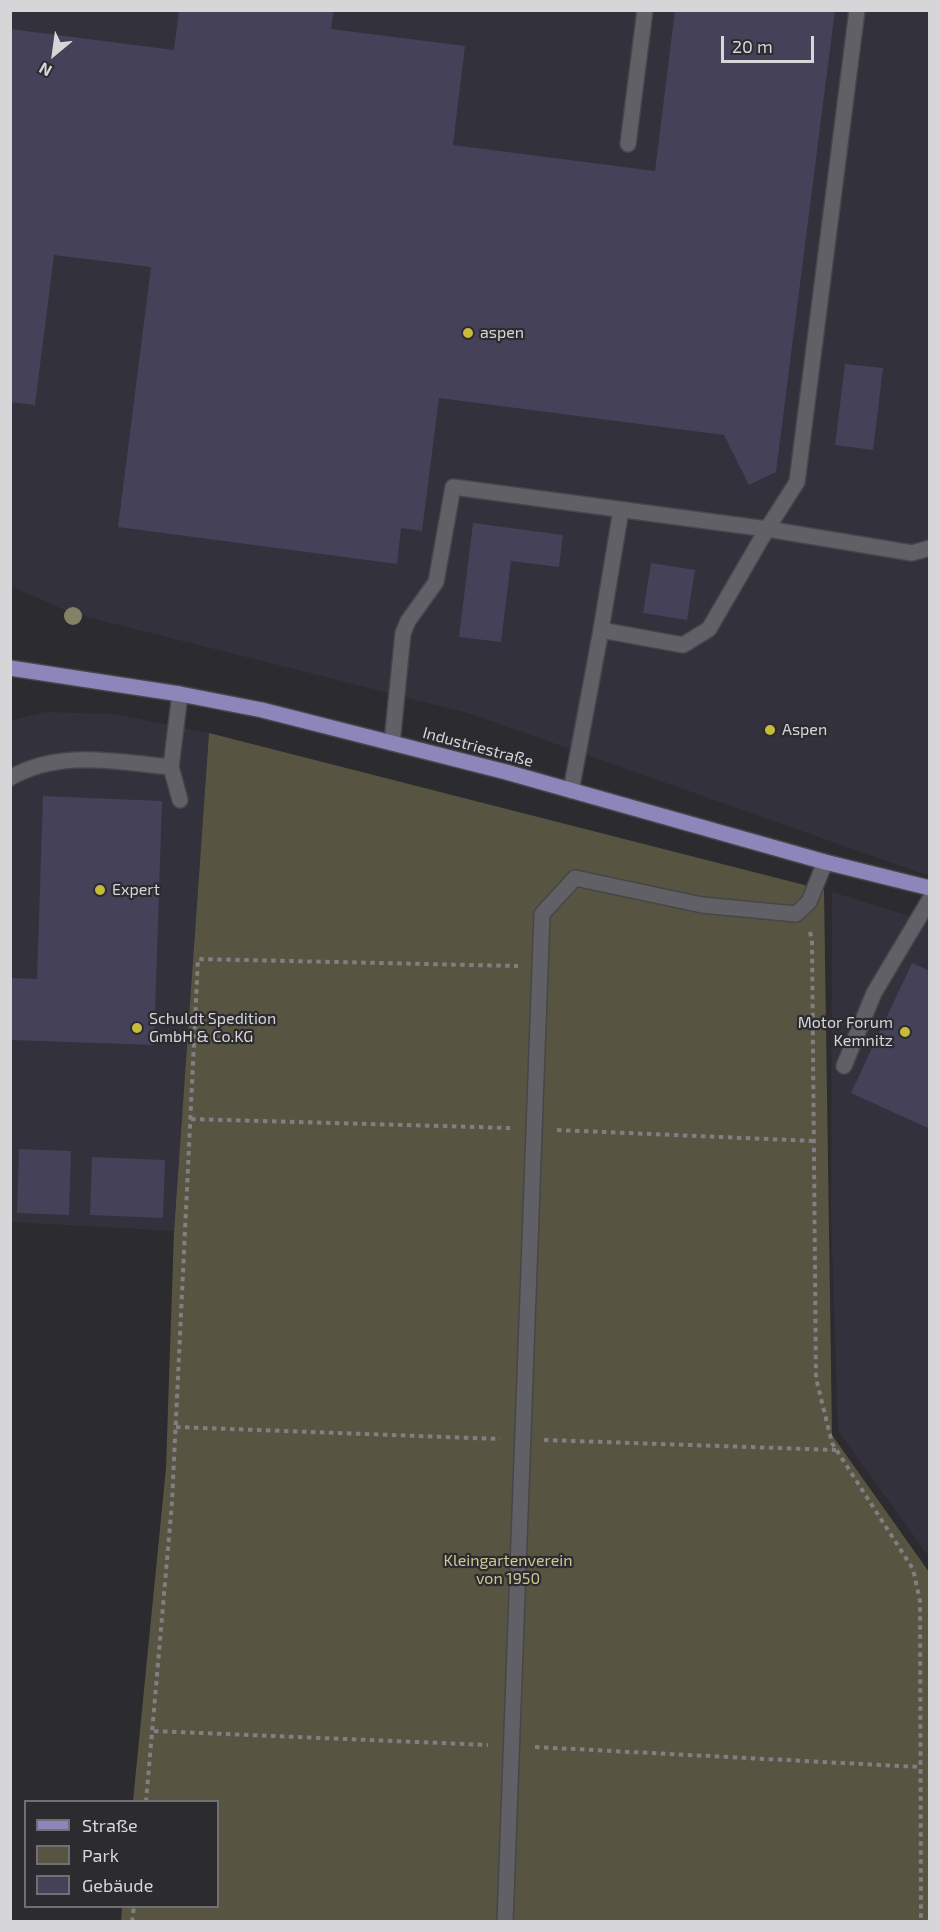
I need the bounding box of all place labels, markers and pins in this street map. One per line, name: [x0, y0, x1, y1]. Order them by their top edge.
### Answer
place label: aspen: [480, 323, 524, 343]
marker: aspen: [461, 326, 475, 340]
place label: Aspen: [782, 720, 827, 740]
marker: Aspen: [763, 723, 777, 737]
place label: Expert: [112, 880, 160, 900]
marker: Expert: [93, 883, 107, 897]
place label: Schuldt Spedition GmbH & Co.KG: [149, 1009, 276, 1047]
place label: Motor Forum Kemnitz: [798, 1013, 893, 1051]
marker: Schuldt Spedition GmbH & Co.KG: [130, 1021, 144, 1035]
marker: Motor Forum Kemnitz: [898, 1025, 912, 1039]

